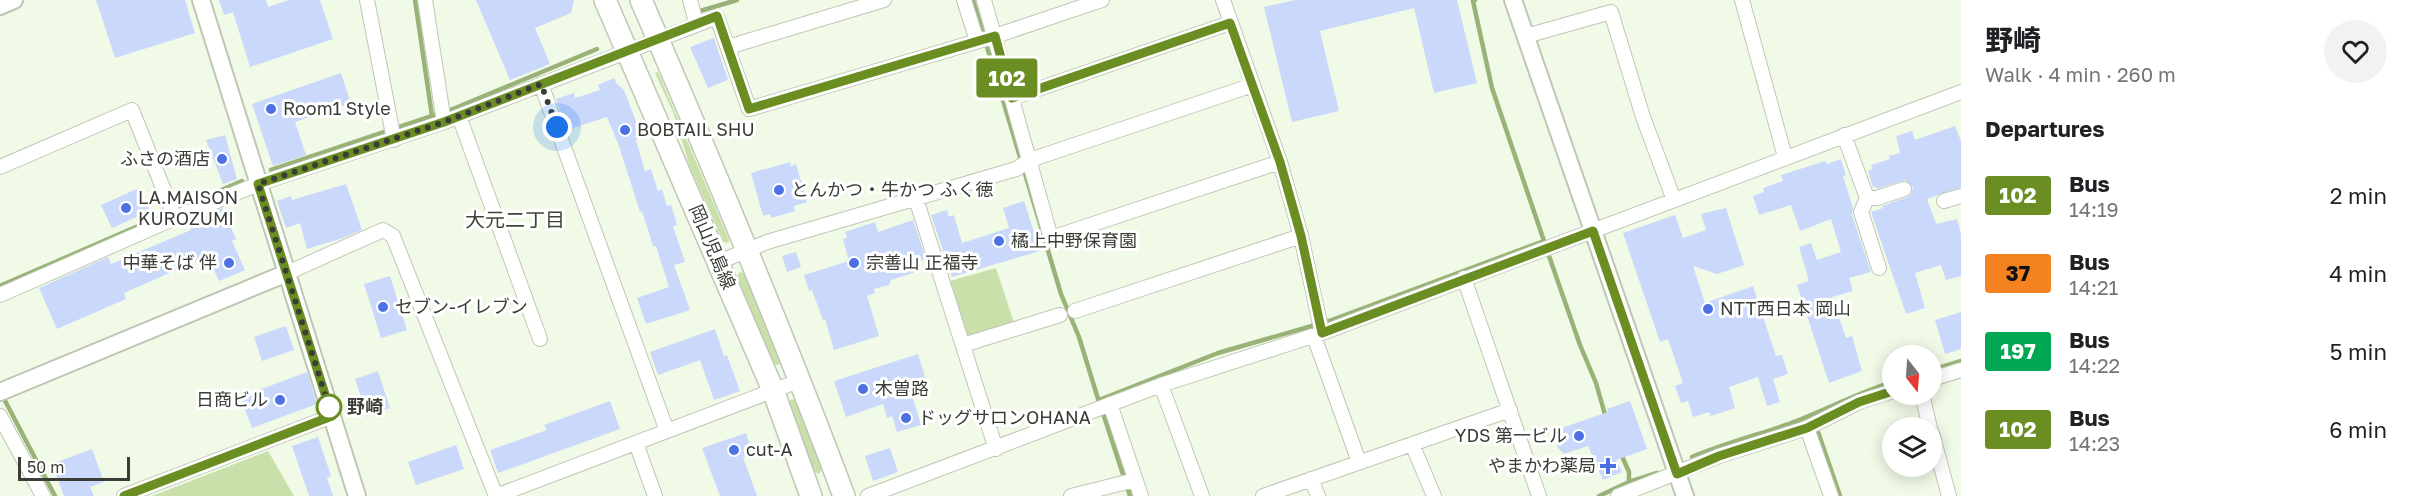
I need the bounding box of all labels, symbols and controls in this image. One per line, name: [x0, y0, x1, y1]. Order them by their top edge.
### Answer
button: heart: [2324, 20, 2387, 83]
text: 野崎: [1985, 23, 2041, 56]
line badge: 102: [972, 58, 1042, 98]
text: Walk · 4 min · 260 m: [1985, 62, 2176, 86]
text: 102: [988, 65, 1026, 91]
place label: Room1 Style: [283, 97, 391, 119]
marker: Room1 Style: [264, 102, 278, 116]
your location: [542, 112, 572, 142]
text: Departures: [1985, 115, 2104, 142]
place label: BOBTAIL SHU: [637, 118, 755, 140]
marker: BOBTAIL SHU: [618, 123, 632, 137]
place label: ふさの酒店: [120, 147, 210, 169]
marker: ふさの酒店: [215, 152, 229, 166]
text: Bus: [2069, 170, 2110, 197]
place label: とんかつ・牛かつ ふく徳: [791, 178, 994, 200]
text: 102: [1999, 182, 2037, 208]
text: 2 min: [2330, 182, 2387, 209]
marker: とんかつ・牛かつ ふく徳: [772, 183, 786, 197]
place label: LA.MAISON KUROZUMI: [138, 186, 238, 229]
text: 14:19: [2069, 197, 2119, 221]
marker: LA.MAISON KUROZUMI: [119, 201, 133, 215]
street label: 岡山児島線: [685, 201, 741, 292]
district label: 大元二丁目: [465, 207, 565, 231]
place label: 橘上中野保育園: [1011, 229, 1137, 251]
marker: 橘上中野保育園: [992, 234, 1006, 248]
text: Bus: [2069, 248, 2110, 275]
place label: 中華そば 伴: [123, 251, 217, 273]
place label: 宗善山 正福寺: [866, 251, 979, 273]
marker: 中華そば 伴: [222, 256, 236, 270]
marker: 宗善山 正福寺: [847, 256, 861, 270]
text: 37: [2006, 260, 2030, 286]
text: 4 min: [2329, 260, 2387, 287]
text: 14:21: [2069, 275, 2118, 299]
place label: セブン-イレブン: [395, 295, 528, 317]
place label: NTT西日本 岡山: [1720, 297, 1851, 319]
marker: セブン-イレブン: [376, 300, 390, 314]
marker: NTT西日本 岡山: [1701, 302, 1715, 316]
text: Bus: [2069, 326, 2110, 353]
text: 197: [2000, 338, 2036, 364]
text: 5 min: [2330, 338, 2387, 365]
north arrow: [1882, 345, 1942, 405]
map controls: [1882, 345, 1942, 477]
text: 14:22: [2069, 353, 2120, 377]
place label: 木曽路: [875, 377, 929, 399]
marker: 木曽路: [856, 382, 870, 396]
place label: 日商ビル: [196, 388, 268, 410]
marker: 日商ビル: [273, 393, 287, 407]
marker: 野崎: [316, 394, 342, 420]
place label: 野崎: [347, 395, 383, 417]
text: Bus: [2069, 404, 2110, 431]
place label: ドッグサロンOHANA: [918, 406, 1091, 428]
marker: ドッグサロンOHANA: [899, 411, 913, 425]
text: 102: [1999, 416, 2037, 442]
text: 6 min: [2329, 416, 2387, 443]
button: layers: [1882, 417, 1942, 477]
place label: YDS 第一ビル: [1455, 424, 1567, 446]
marker: YDS 第一ビル: [1572, 429, 1586, 443]
text: 14:23: [2069, 431, 2120, 455]
place label: cut-A: [746, 438, 792, 460]
marker: cut-A: [727, 443, 741, 457]
scale bar: [18, 454, 130, 482]
place label: やまかわ薬局: [1488, 454, 1596, 476]
text: 50 m: [27, 457, 64, 477]
marker: やまかわ薬局: [1601, 459, 1615, 473]

